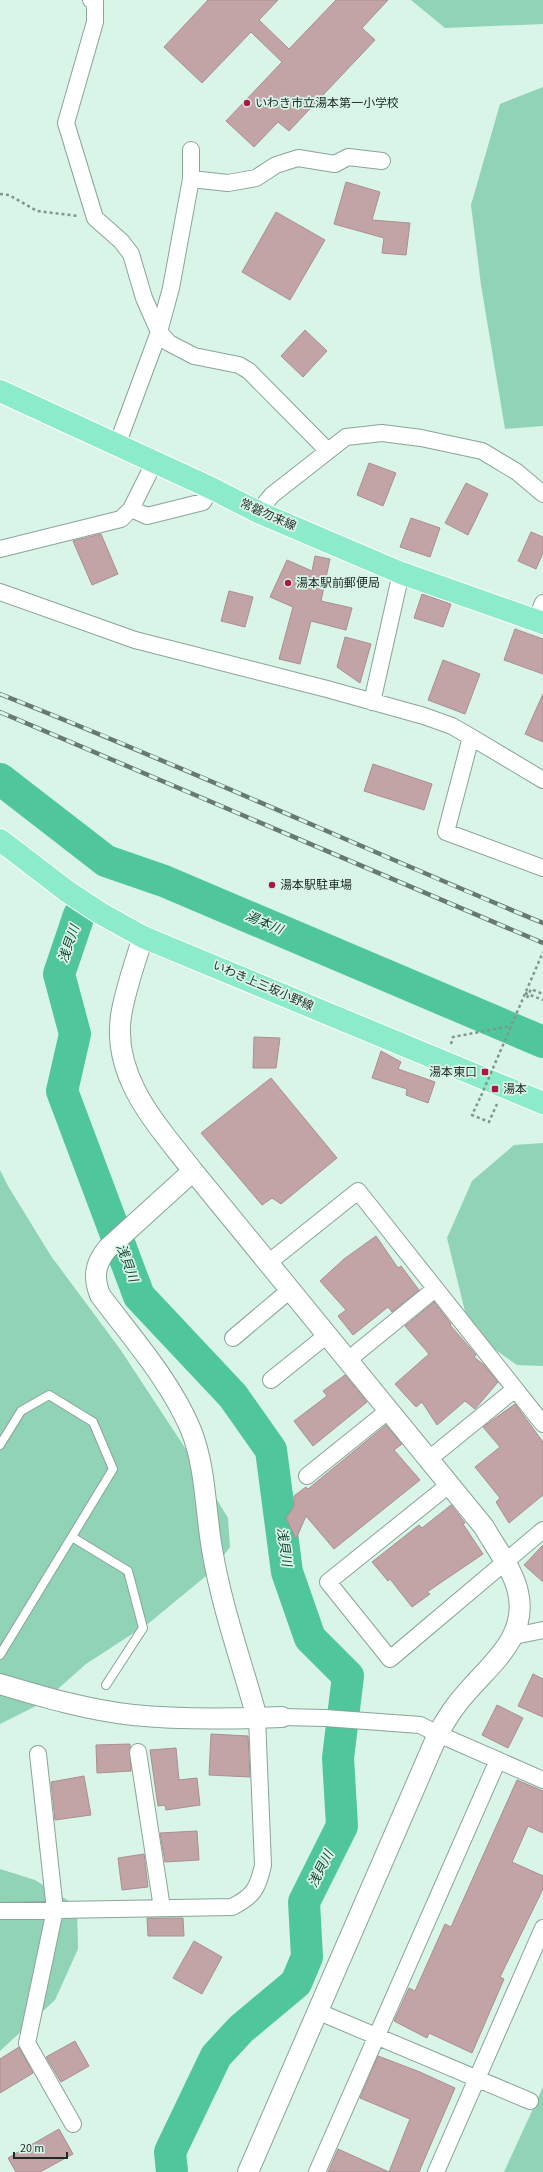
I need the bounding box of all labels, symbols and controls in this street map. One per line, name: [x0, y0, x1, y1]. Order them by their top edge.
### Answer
place label: いわき市立湯本第一小学校: [255, 95, 399, 112]
marker: いわき市立湯本第一小学校: [242, 98, 252, 108]
street label: 常磐勿来線: [237, 495, 299, 535]
place label: 湯本駅前郵便局: [296, 575, 380, 592]
marker: 湯本駅前郵便局: [283, 578, 293, 588]
place label: 湯本駅駐車場: [280, 877, 352, 894]
marker: 湯本駅駐車場: [267, 880, 277, 890]
water label: 湯本川: [243, 907, 287, 940]
water label: 浅貝川: [54, 921, 85, 965]
street label: いわき上三坂小野線: [210, 957, 316, 1015]
place label: 湯本東口: [429, 1064, 477, 1081]
marker: 湯本東口: [480, 1067, 490, 1077]
place label: 湯本: [503, 1081, 527, 1098]
marker: 湯本: [490, 1084, 500, 1094]
water label: 浅貝川: [112, 1242, 143, 1286]
water label: 浅貝川: [272, 1526, 296, 1570]
water label: 浅貝川: [304, 1846, 339, 1890]
scale bar: [14, 2134, 67, 2160]
text: 20 m: [20, 2140, 44, 2157]

